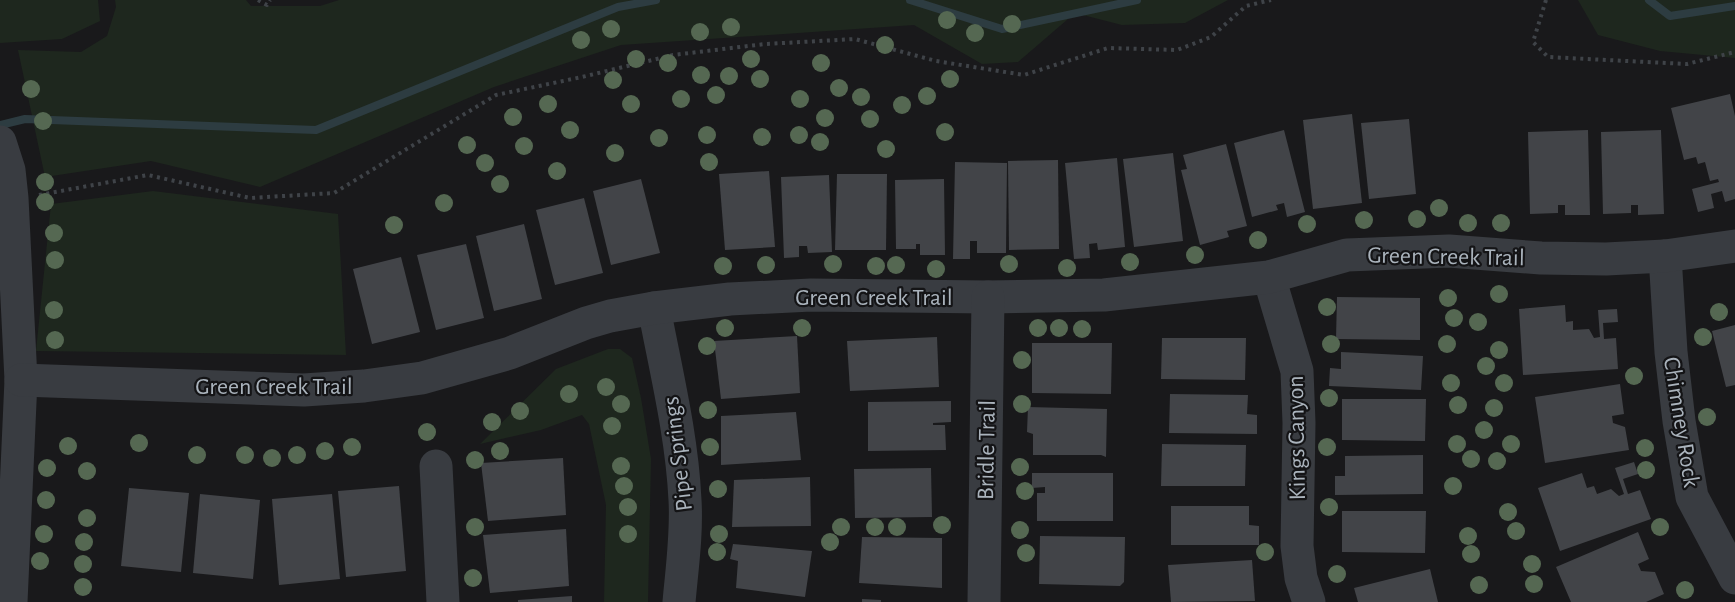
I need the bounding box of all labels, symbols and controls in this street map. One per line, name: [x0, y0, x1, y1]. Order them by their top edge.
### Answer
street label: Green Creek Trail: [1367, 244, 1525, 270]
street label: Green Creek Trail: [795, 286, 953, 310]
street label: Chimney Rock: [1659, 355, 1703, 489]
street label: Green Creek Trail: [195, 375, 353, 399]
street label: Kings Canyon: [1284, 375, 1310, 501]
street label: Pipe Springs: [659, 395, 697, 513]
street label: Bridle Trail: [974, 400, 1000, 500]

